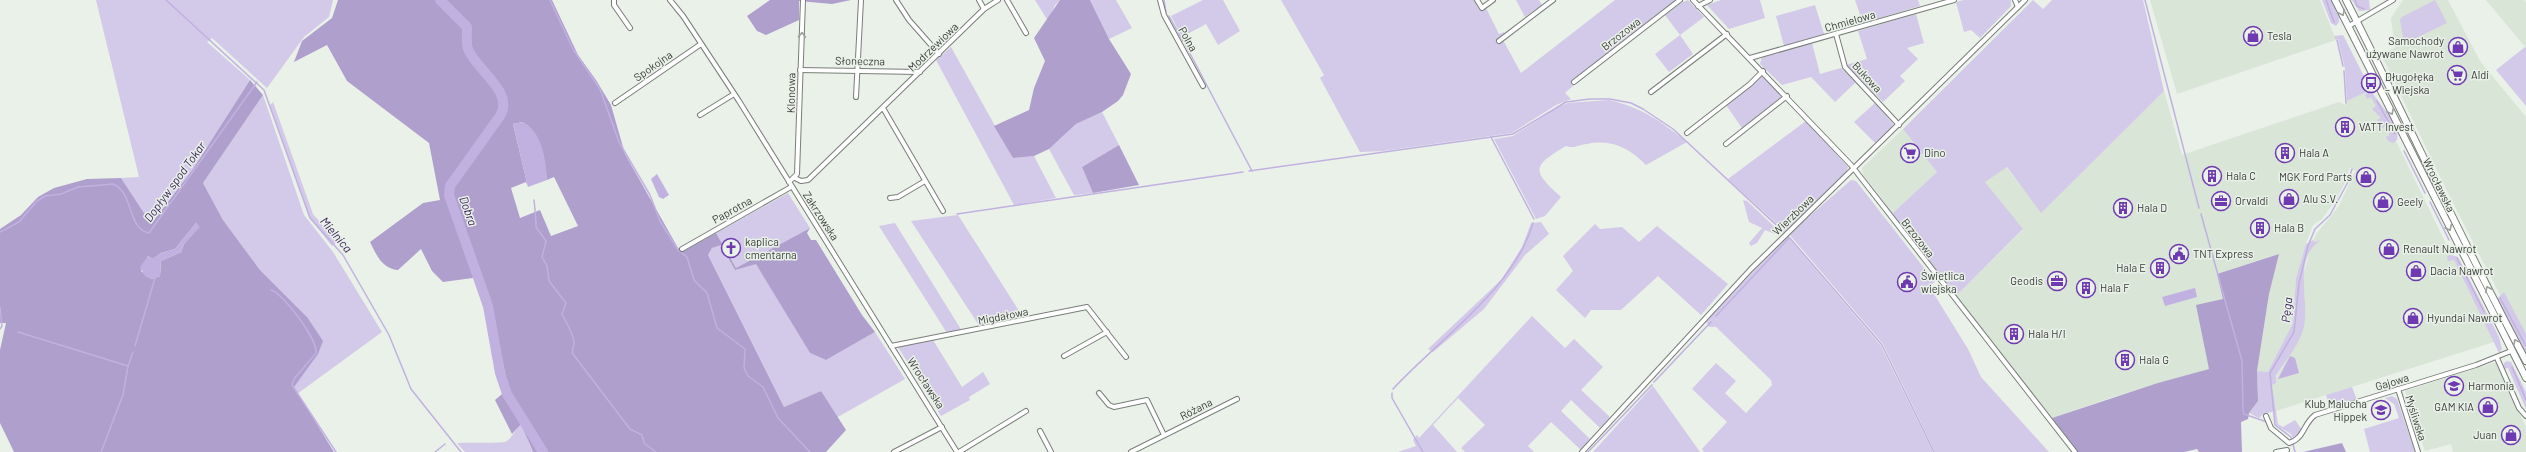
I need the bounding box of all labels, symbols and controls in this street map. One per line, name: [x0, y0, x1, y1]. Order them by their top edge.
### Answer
street label: Chmielowa: [1823, 7, 1877, 34]
one-way arrow: [2337, 9, 2345, 17]
street label: Brzozowa: [1599, 14, 1643, 53]
street label: Modrzewiowa: [905, 20, 960, 74]
street label: Polna: [1176, 24, 1201, 53]
shop icon: Tesla: [2242, 25, 2264, 47]
place label: Tesla: [2267, 29, 2292, 42]
one-way arrow: [797, 32, 806, 38]
place label: Samochody używane Nawrot: [2366, 34, 2444, 60]
shop icon: Samochody używane Nawrot: [2447, 36, 2469, 58]
street label: Spokojna: [631, 48, 674, 84]
street label: Słoneczna: [835, 54, 885, 67]
street label: Bukowa: [1850, 59, 1885, 95]
supermarket icon: Aldi: [2446, 64, 2468, 86]
place label: Aldi: [2471, 68, 2489, 81]
place label: Długołęka – Wiejska: [2385, 70, 2434, 96]
bus stop icon: Długołęka – Wiejska: [2360, 72, 2382, 94]
street label: Klonowa: [784, 73, 797, 113]
one-way arrow: [2386, 107, 2394, 115]
building icon: VATT Invest: [2334, 116, 2356, 138]
place label: VATT Invest: [2359, 120, 2414, 133]
water label: Dopływ spod Tokar: [140, 138, 208, 224]
supermarket icon: Dino: [1899, 142, 1921, 164]
building icon: Hala A: [2274, 142, 2296, 164]
place label: Dino: [1924, 146, 1945, 159]
place label: Hala A: [2299, 146, 2329, 159]
street label: Wrocławska: [2421, 156, 2458, 214]
building icon: Hala C: [2201, 165, 2223, 187]
shop icon: MGK Ford Parts: [2355, 166, 2377, 188]
place label: Hala C: [2226, 169, 2256, 182]
place label: MGK Ford Parts: [2279, 170, 2352, 183]
shop icon: Alu S.V.: [2278, 188, 2300, 210]
street label: Zakrzowska: [801, 189, 842, 243]
office icon: Orvaldi: [2210, 190, 2232, 212]
shop icon: Geely: [2372, 191, 2394, 213]
street label: Wierzbowa: [1769, 192, 1816, 238]
place label: Alu S.V.: [2303, 192, 2338, 205]
street label: Paprotna: [710, 193, 754, 226]
water label: Dobra: [457, 194, 481, 227]
place label: Orvaldi: [2235, 194, 2268, 207]
place label: Geely: [2397, 195, 2423, 208]
building icon: Hala D: [2112, 197, 2134, 219]
place label: Hala D: [2137, 201, 2167, 214]
water label: Mielnica: [318, 214, 356, 255]
street label: Brzozowa: [1899, 216, 1938, 260]
building icon: Hala B: [2249, 217, 2271, 239]
place label: Hala B: [2274, 221, 2304, 234]
one-way arrow: [2444, 224, 2452, 231]
place label: kaplica cmentarna: [745, 235, 797, 261]
church icon: kaplica cmentarna: [720, 237, 742, 259]
shop icon: Renault Nawrot: [2378, 238, 2400, 260]
place label: Renault Nawrot: [2403, 242, 2477, 255]
public building icon: TNT Express: [2168, 243, 2190, 265]
place label: TNT Express: [2193, 247, 2253, 260]
building icon: Hala E: [2149, 257, 2171, 279]
shop icon: Dacia Nawrot: [2405, 260, 2427, 282]
place label: Hala E: [2116, 261, 2146, 274]
place label: Dacia Nawrot: [2430, 264, 2494, 277]
place label: Świetlica wiejska: [1921, 269, 1965, 295]
office icon: Geodis: [2046, 270, 2068, 292]
public building icon: Świetlica wiejska: [1896, 271, 1918, 293]
place label: Geodis: [2010, 274, 2043, 287]
building icon: Hala F: [2075, 277, 2097, 299]
place label: Hala F: [2100, 281, 2129, 294]
one-way arrow: [2485, 285, 2493, 293]
water label: Pęga: [2278, 297, 2294, 323]
street label: Migdałowa: [977, 304, 1029, 327]
shop icon: Hyundai Nawrot: [2402, 307, 2424, 329]
place label: Hyundai Nawrot: [2427, 311, 2502, 324]
building icon: Hala H/I: [2003, 323, 2025, 345]
place label: Hala H/I: [2028, 327, 2066, 340]
one-way arrow: [2513, 339, 2521, 346]
building icon: Hala G: [2114, 349, 2136, 371]
place label: Hala G: [2139, 353, 2169, 366]
street label: Wrocławska: [905, 355, 948, 411]
street label: Gajowa: [2374, 370, 2410, 393]
school or university icon: Harmonia: [2443, 375, 2465, 397]
place label: Harmonia: [2468, 379, 2514, 392]
street label: Myśliwska: [2403, 393, 2430, 442]
street label: Różana: [1177, 395, 1214, 422]
shop icon: GAM KIA: [2477, 396, 2499, 418]
place label: Klub Malucha Hippek: [2304, 397, 2367, 423]
school or university icon: Klub Malucha Hippek: [2370, 399, 2392, 421]
place label: GAM KIA: [2434, 400, 2474, 413]
shop icon: Juan: [2500, 424, 2522, 446]
place label: Juan: [2473, 428, 2497, 441]

